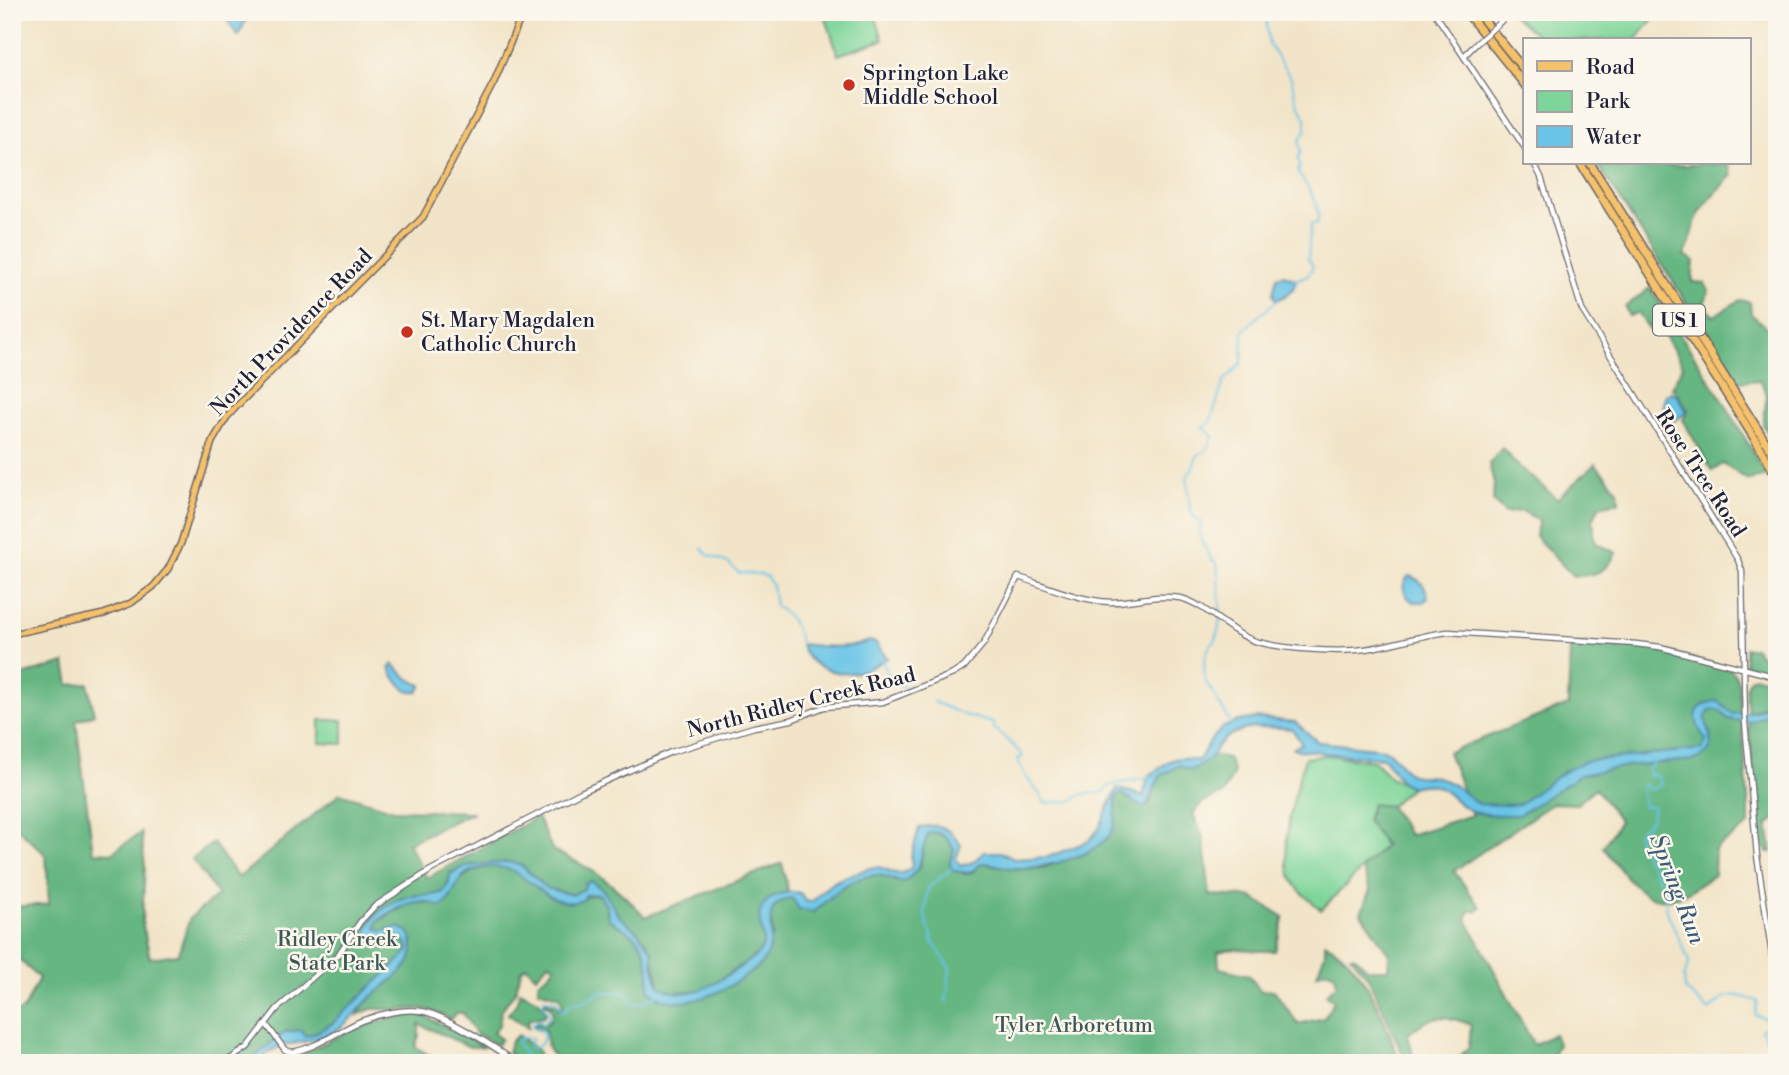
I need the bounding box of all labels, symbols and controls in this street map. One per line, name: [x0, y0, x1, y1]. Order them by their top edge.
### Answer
legend: [1523, 38, 1750, 164]
text: Road: [1586, 55, 1635, 81]
place label: Springton Lake Middle School: [863, 61, 1009, 111]
marker: Springton Lake Middle School: [841, 77, 857, 93]
text: Park: [1586, 89, 1631, 115]
text: Water: [1585, 125, 1641, 151]
street label: North Providence Road: [205, 244, 378, 422]
road number: US 1: [1653, 304, 1705, 336]
place label: St. Mary Magdalen Catholic Church: [421, 308, 596, 358]
marker: St. Mary Magdalen Catholic Church: [399, 324, 415, 340]
street label: Rose Tree Road: [1649, 405, 1751, 542]
street label: North Ridley Creek Road: [684, 662, 918, 744]
water label: Spring Run: [1643, 830, 1711, 949]
park label: Ridley Creek State Park: [277, 927, 398, 977]
park label: Tyler Arboretum: [995, 1013, 1153, 1039]

